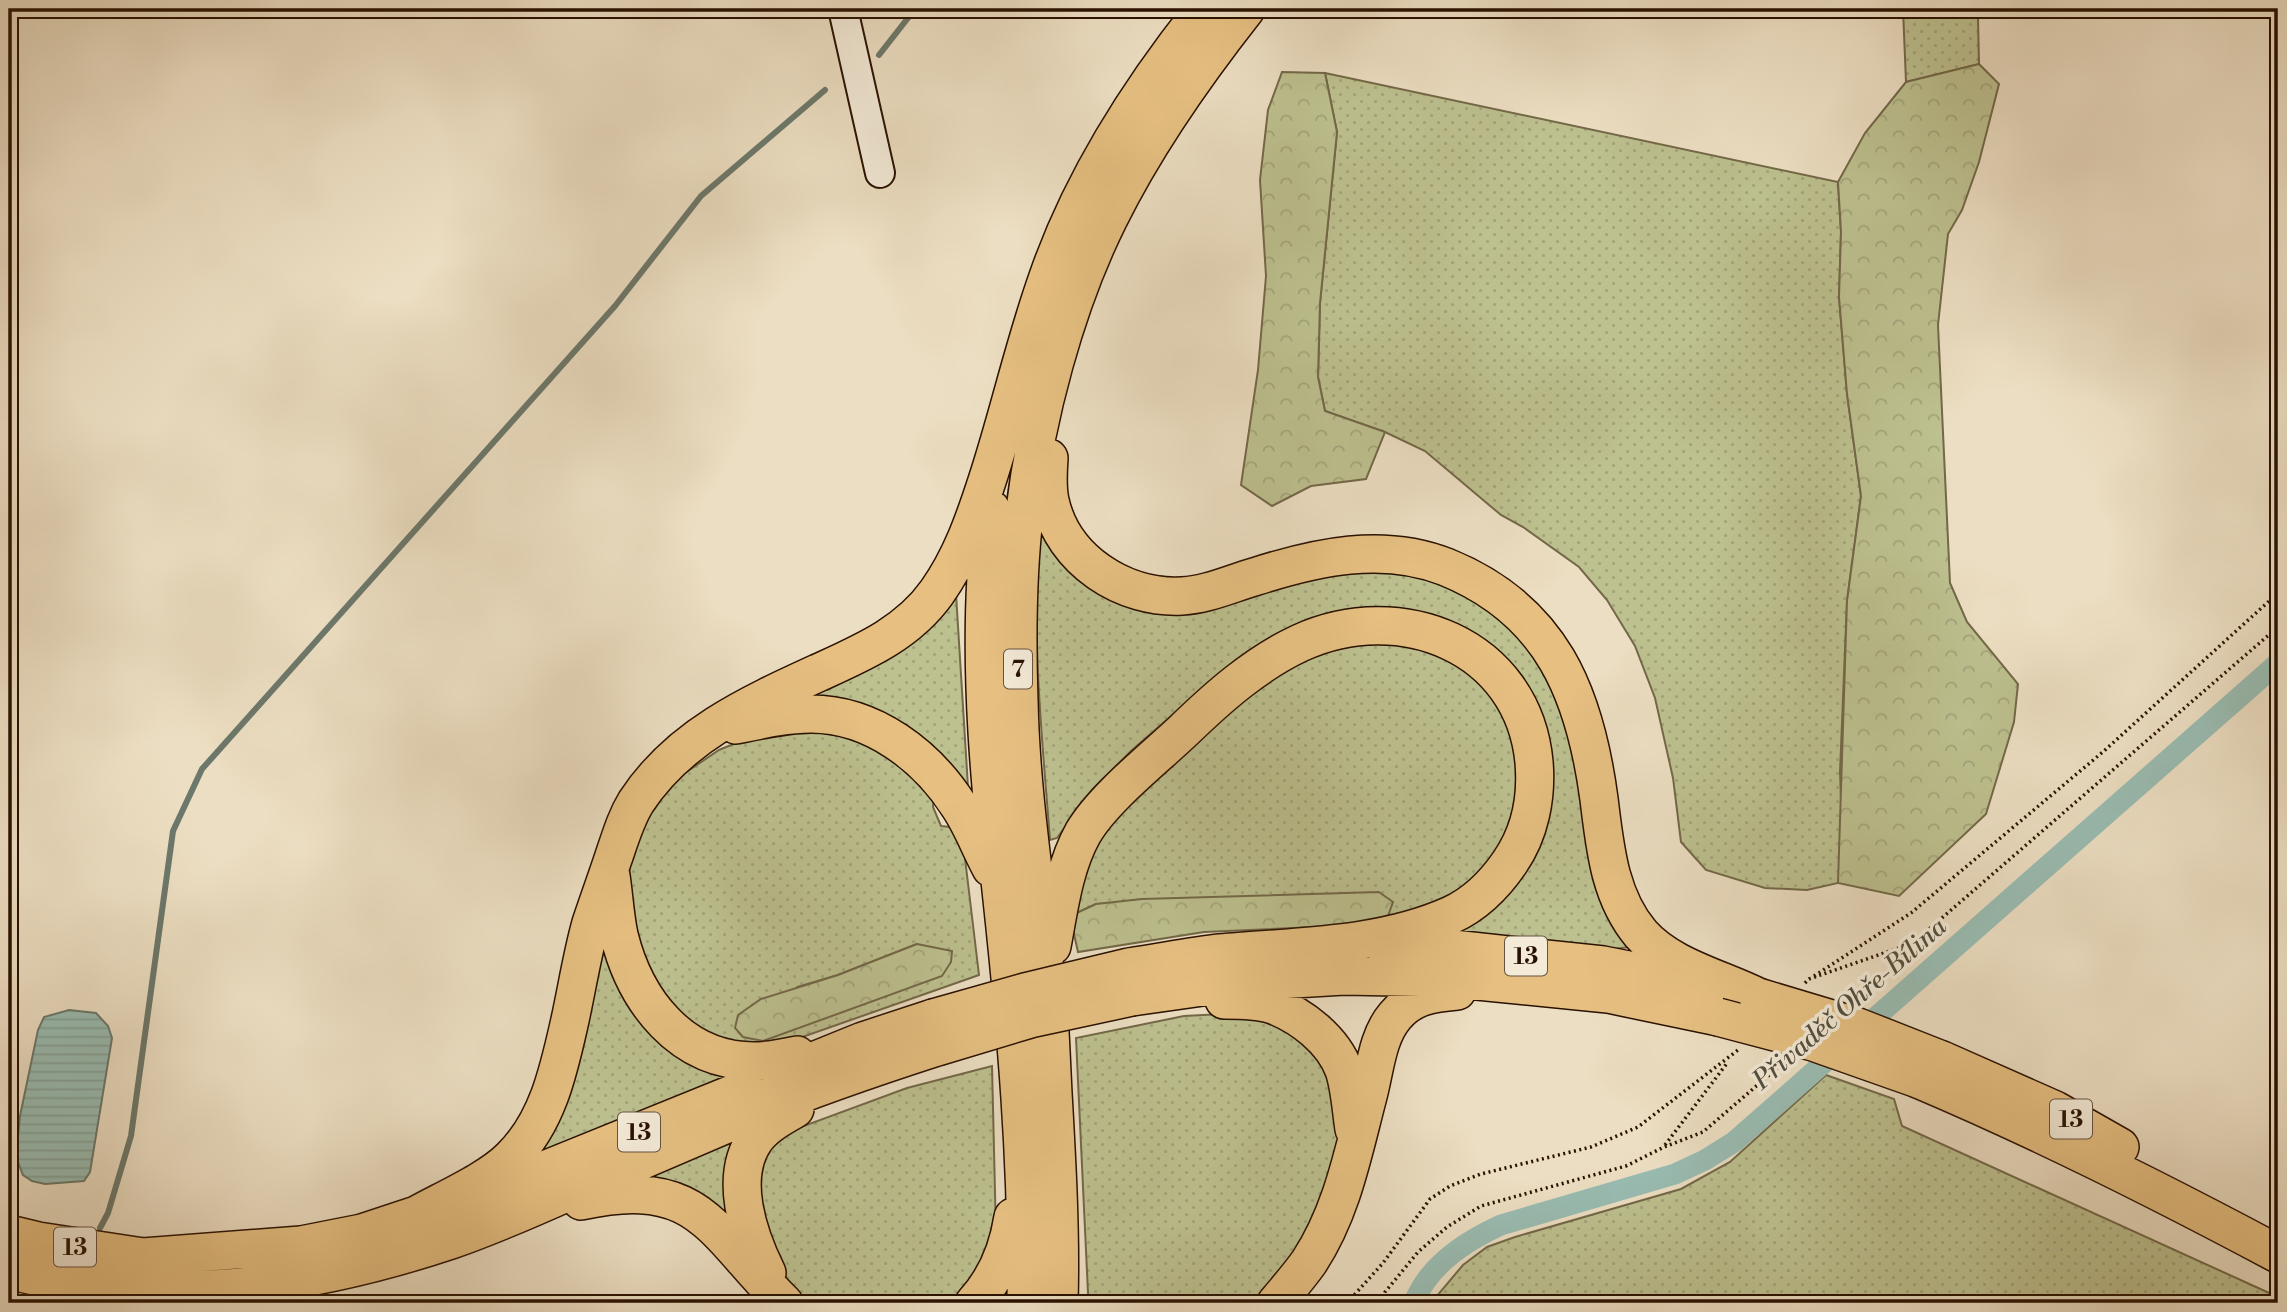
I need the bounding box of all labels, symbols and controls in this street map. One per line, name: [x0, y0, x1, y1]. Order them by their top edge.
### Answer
road number: 7: [1004, 650, 1032, 688]
water label: Přivaděč Ohře-Bílina: [1745, 911, 1954, 1097]
road number: 13: [1505, 937, 1547, 976]
road number: 13: [2050, 1100, 2092, 1138]
road number: 13: [618, 1112, 660, 1152]
road number: 13: [54, 1228, 96, 1266]

